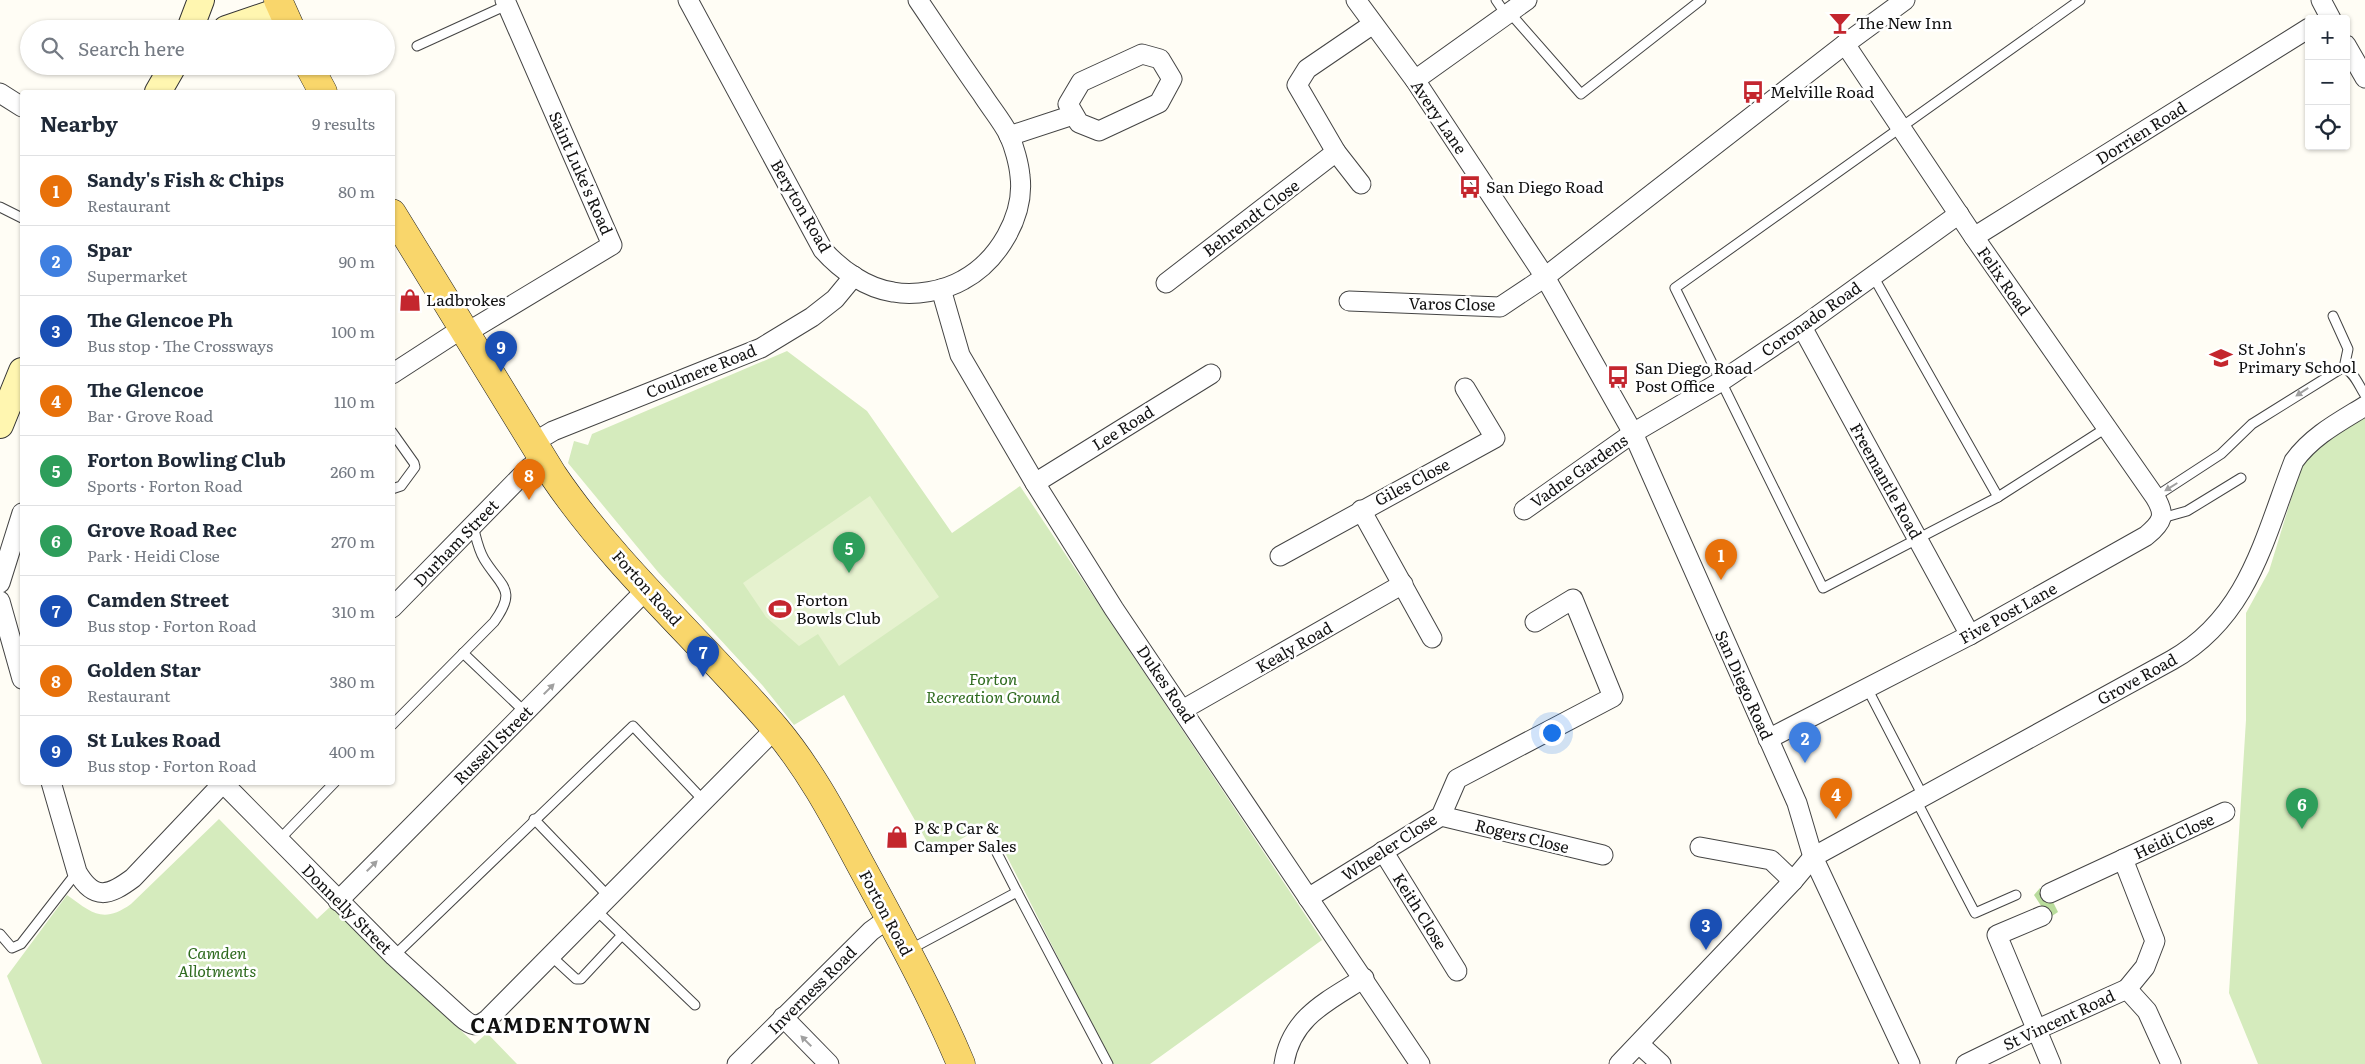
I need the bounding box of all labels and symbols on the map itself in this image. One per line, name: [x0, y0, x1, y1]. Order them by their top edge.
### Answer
bar icon: The New Inn: [1827, 10, 1853, 36]
place label: The New Inn: [1856, 10, 1953, 34]
street label: Avery Lane: [1406, 75, 1474, 158]
bus stop icon: Melville Road: [1740, 79, 1766, 105]
place label: Melville Road: [1770, 79, 1875, 103]
street label: Dorrien Road: [2091, 95, 2191, 170]
street label: Saint Luke's Road: [544, 107, 620, 238]
street label: Beryton Road: [766, 155, 838, 257]
street label: Behrendt Close: [1197, 173, 1304, 261]
bus stop icon: San Diego Road: [1457, 174, 1483, 200]
place label: San Diego Road: [1486, 174, 1604, 198]
street label: Felix Road: [1972, 241, 2037, 320]
street label: Coronado Road: [1756, 275, 1865, 362]
shop icon: Ladbrokes: [397, 287, 423, 313]
place label: Ladbrokes: [426, 287, 506, 311]
street label: Varos Close: [1408, 290, 1496, 316]
pin: 9: [485, 331, 517, 372]
place label: St John's Primary School: [2238, 336, 2356, 378]
street label: Coulmere Road: [642, 337, 760, 403]
school or university icon: St John's Primary School: [2208, 345, 2234, 371]
place label: San Diego Road Post Office: [1635, 355, 1753, 397]
bus stop icon: San Diego Road Post Office: [1605, 364, 1631, 390]
one-way arrow: [2295, 388, 2309, 397]
street label: Lee Road: [1087, 399, 1158, 456]
street label: Freemantle Road: [1845, 418, 1929, 543]
street label: Vadne Gardens: [1525, 428, 1632, 513]
street label: Giles Close: [1370, 451, 1453, 511]
pin: 8: [513, 459, 545, 500]
one-way arrow: [2164, 482, 2177, 492]
street label: Durham Street: [407, 493, 504, 591]
pin: 5: [833, 532, 865, 573]
pin: 1: [1705, 539, 1737, 580]
street label: Forton Road: [607, 544, 688, 631]
street label: Five Post Lane: [1954, 575, 2061, 649]
place label: Forton Bowls Club: [796, 587, 881, 629]
sports icon: Forton Bowls Club: [767, 596, 793, 622]
street label: Kealy Road: [1251, 614, 1336, 678]
street label: San Diego Road: [1710, 626, 1780, 743]
pin: 7: [687, 636, 719, 677]
street label: Dukes Road: [1132, 640, 1202, 727]
street label: Grove Road: [2092, 646, 2181, 710]
park label: Forton Recreation Ground: [926, 666, 1061, 708]
one-way arrow: [543, 683, 555, 695]
street label: Russell Street: [447, 699, 538, 789]
your location: [1539, 720, 1565, 746]
pin: 2: [1789, 722, 1821, 763]
pin: 4: [1820, 778, 1852, 819]
pin: 6: [2286, 788, 2318, 829]
street label: Wheeler Close: [1336, 806, 1441, 886]
street label: Heidi Close: [2129, 806, 2218, 864]
street label: Rogers Close: [1473, 812, 1572, 858]
place label: P & P Car & Camper Sales: [914, 815, 1016, 857]
shop icon: P & P Car & Camper Sales: [884, 824, 910, 850]
street label: Donnelly Street: [297, 858, 399, 959]
one-way arrow: [366, 860, 378, 872]
street label: Forton Road: [854, 865, 920, 960]
street label: Keith Close: [1388, 868, 1454, 953]
pin: 3: [1690, 909, 1722, 950]
park label: Camden Allotments: [178, 940, 256, 982]
street label: Inverness Road: [762, 940, 861, 1039]
street label: St Vincent Road: [1999, 983, 2119, 1056]
district label: CAMDENTOWN: [470, 1008, 652, 1039]
one-way arrow: [800, 1035, 812, 1047]

